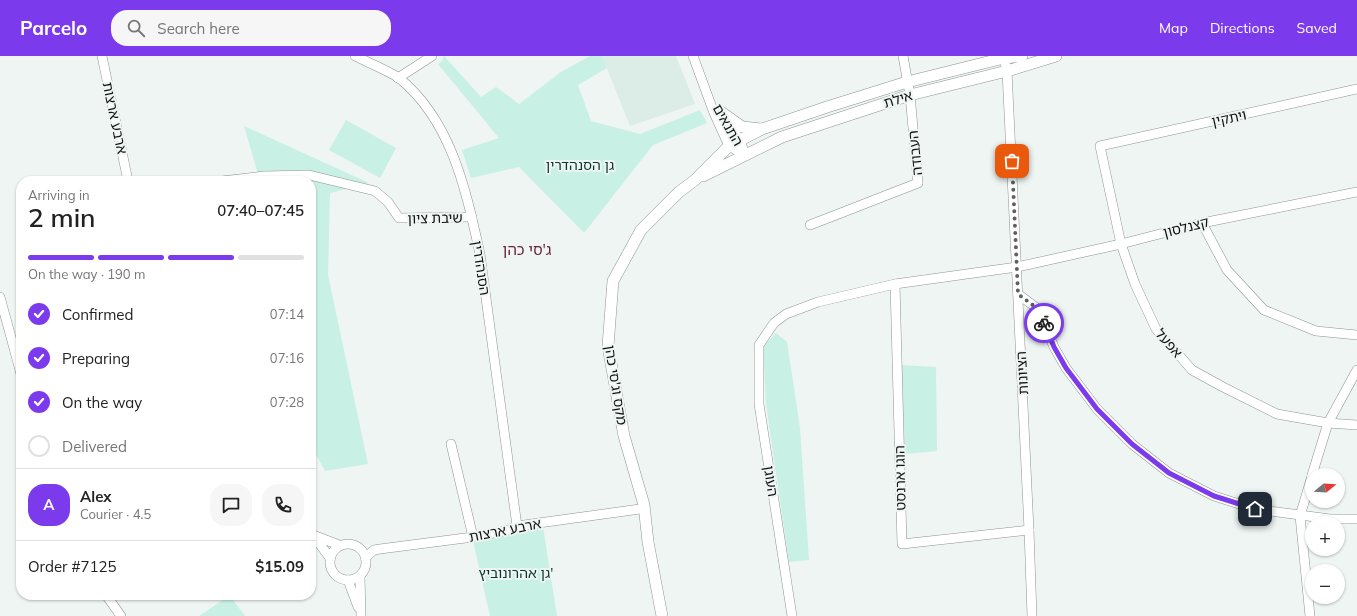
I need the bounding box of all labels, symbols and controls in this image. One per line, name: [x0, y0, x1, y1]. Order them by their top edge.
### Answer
search box: [111, 10, 391, 46]
text: Parcelo: [20, 16, 87, 40]
icon: search: [125, 17, 147, 39]
text: Search here: [157, 19, 240, 38]
text: Map: [1159, 19, 1188, 37]
text: Directions: [1210, 19, 1275, 37]
text: Saved: [1297, 19, 1337, 37]
street label: ארבע ארצות: [99, 80, 131, 156]
street label: אילת: [881, 86, 915, 112]
street label: התנאים: [709, 101, 747, 149]
street label: ויתקין: [1210, 106, 1248, 130]
street label: העבודה: [904, 129, 926, 177]
pin: [995, 144, 1029, 178]
icon: bag: [1001, 150, 1023, 172]
park label: גן הסנהדרין: [546, 156, 614, 174]
text: Arriving in: [28, 187, 90, 203]
text: 2 min: [28, 201, 96, 234]
text: 07:40–07:45: [217, 201, 304, 220]
street label: שיבת ציון: [407, 209, 463, 227]
street label: קצנלסון: [1161, 213, 1211, 241]
street label: הסנהדרין: [468, 239, 494, 297]
district label: ג'סי כהן: [503, 240, 552, 259]
text: On the way · 190 m: [28, 266, 145, 282]
icon: check: [28, 303, 50, 325]
courier: [1024, 303, 1064, 343]
text: Confirmed: [62, 305, 133, 324]
text: 07:14: [270, 306, 304, 322]
icon: bike: [1033, 312, 1055, 334]
street label: אפעל: [1152, 325, 1187, 361]
street label: מקס וג'סי כהן: [601, 344, 631, 426]
icon: check: [28, 347, 50, 369]
text: Preparing: [62, 349, 130, 368]
text: 07:16: [270, 350, 304, 366]
street label: הציונות: [1012, 351, 1032, 395]
icon: check: [28, 391, 50, 413]
text: On the way: [62, 393, 142, 412]
text: 07:28: [270, 394, 304, 410]
text: Delivered: [62, 437, 127, 456]
street label: הוגו ארנסט: [890, 445, 910, 511]
street label: העוגן: [760, 464, 782, 498]
north arrow: [1305, 468, 1345, 508]
map controls: [1305, 468, 1345, 604]
button: chat: [210, 484, 252, 526]
button: phone: [262, 484, 304, 526]
text: Alex: [80, 487, 112, 506]
pin: [1238, 492, 1272, 526]
text: A: [43, 495, 55, 514]
icon: home: [1244, 498, 1266, 520]
text: Courier · 4.5: [80, 506, 151, 522]
street label: ארבע ארצות: [467, 514, 543, 546]
button: +: [1305, 516, 1345, 556]
text: Order #7125: [28, 557, 116, 576]
text: $15.09: [255, 557, 304, 576]
park label: גן אהרונוביץ': [479, 564, 553, 582]
button: −: [1305, 564, 1345, 604]

